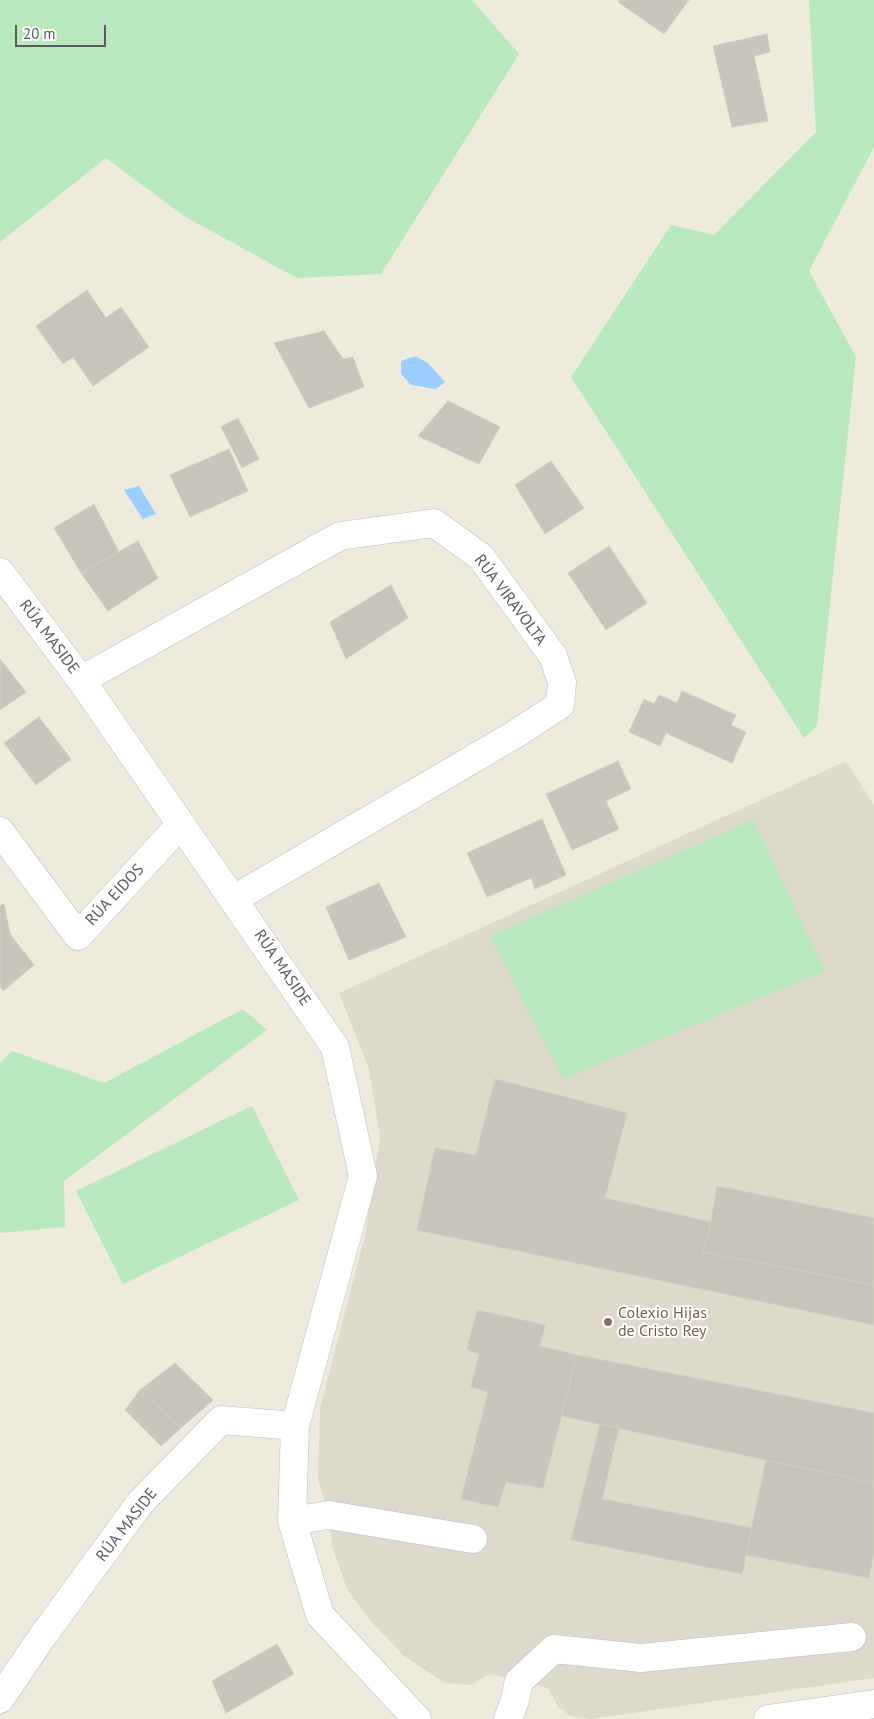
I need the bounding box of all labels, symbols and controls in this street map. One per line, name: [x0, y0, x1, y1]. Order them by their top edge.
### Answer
scale bar: [18, 15, 109, 47]
text: 20 m: [23, 24, 56, 43]
street label: RÚA VIRAVOLTA: [470, 551, 550, 649]
street label: RÚA MASIDE: [15, 596, 83, 678]
street label: RÚA EIDOS: [82, 860, 148, 930]
street label: RÚA MASIDE: [249, 926, 315, 1010]
place label: Colexio Hijas de Cristo Rey: [618, 1303, 707, 1341]
marker: Colexio Hijas de Cristo Rey: [602, 1316, 614, 1328]
street label: RÚA MASIDE: [92, 1484, 162, 1566]

